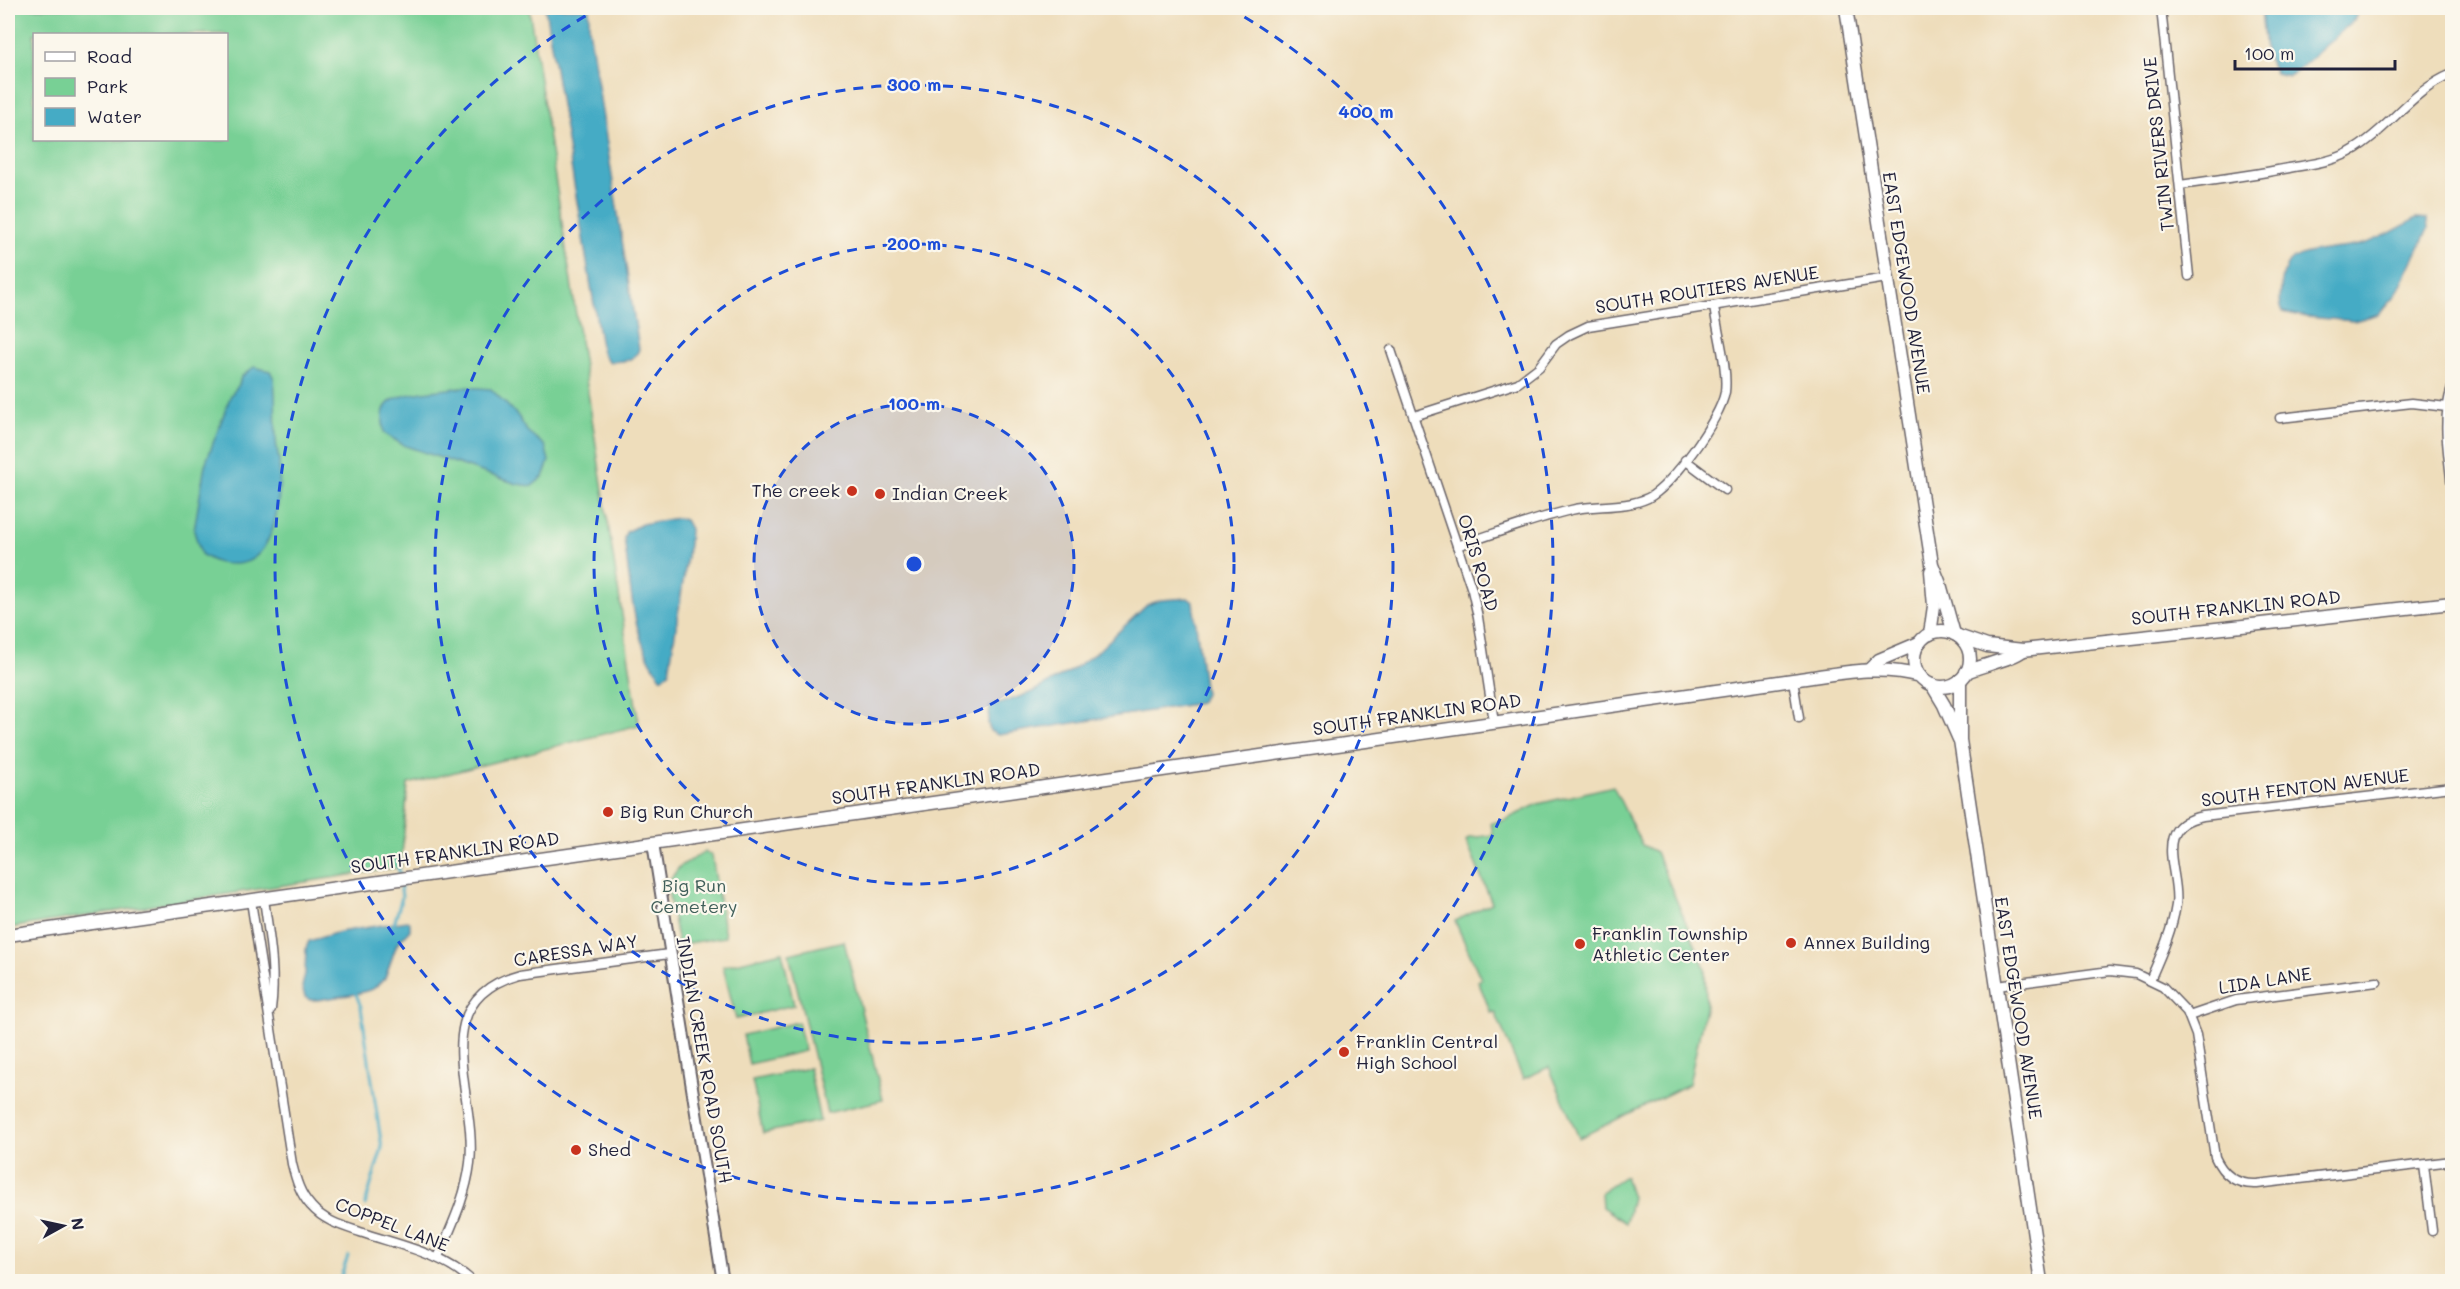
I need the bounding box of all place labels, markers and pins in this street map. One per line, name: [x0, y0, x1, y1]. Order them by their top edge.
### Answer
place label: The creek: [751, 478, 840, 502]
place label: Indian Creek: [892, 481, 1007, 505]
marker: The creek: [845, 484, 859, 498]
marker: Indian Creek: [873, 487, 887, 501]
centre of rings: [904, 554, 924, 574]
place label: Big Run Church: [620, 799, 753, 823]
marker: Big Run Church: [601, 805, 615, 819]
place label: Franklin Township Athletic Center: [1592, 921, 1748, 966]
place label: Annex Building: [1803, 930, 1930, 954]
marker: Annex Building: [1784, 936, 1798, 950]
marker: Franklin Township Athletic Center: [1573, 937, 1587, 951]
place label: Franklin Central High School: [1356, 1029, 1498, 1074]
marker: Franklin Central High School: [1337, 1045, 1351, 1059]
place label: Shed: [588, 1137, 631, 1161]
marker: Shed: [569, 1143, 583, 1157]

